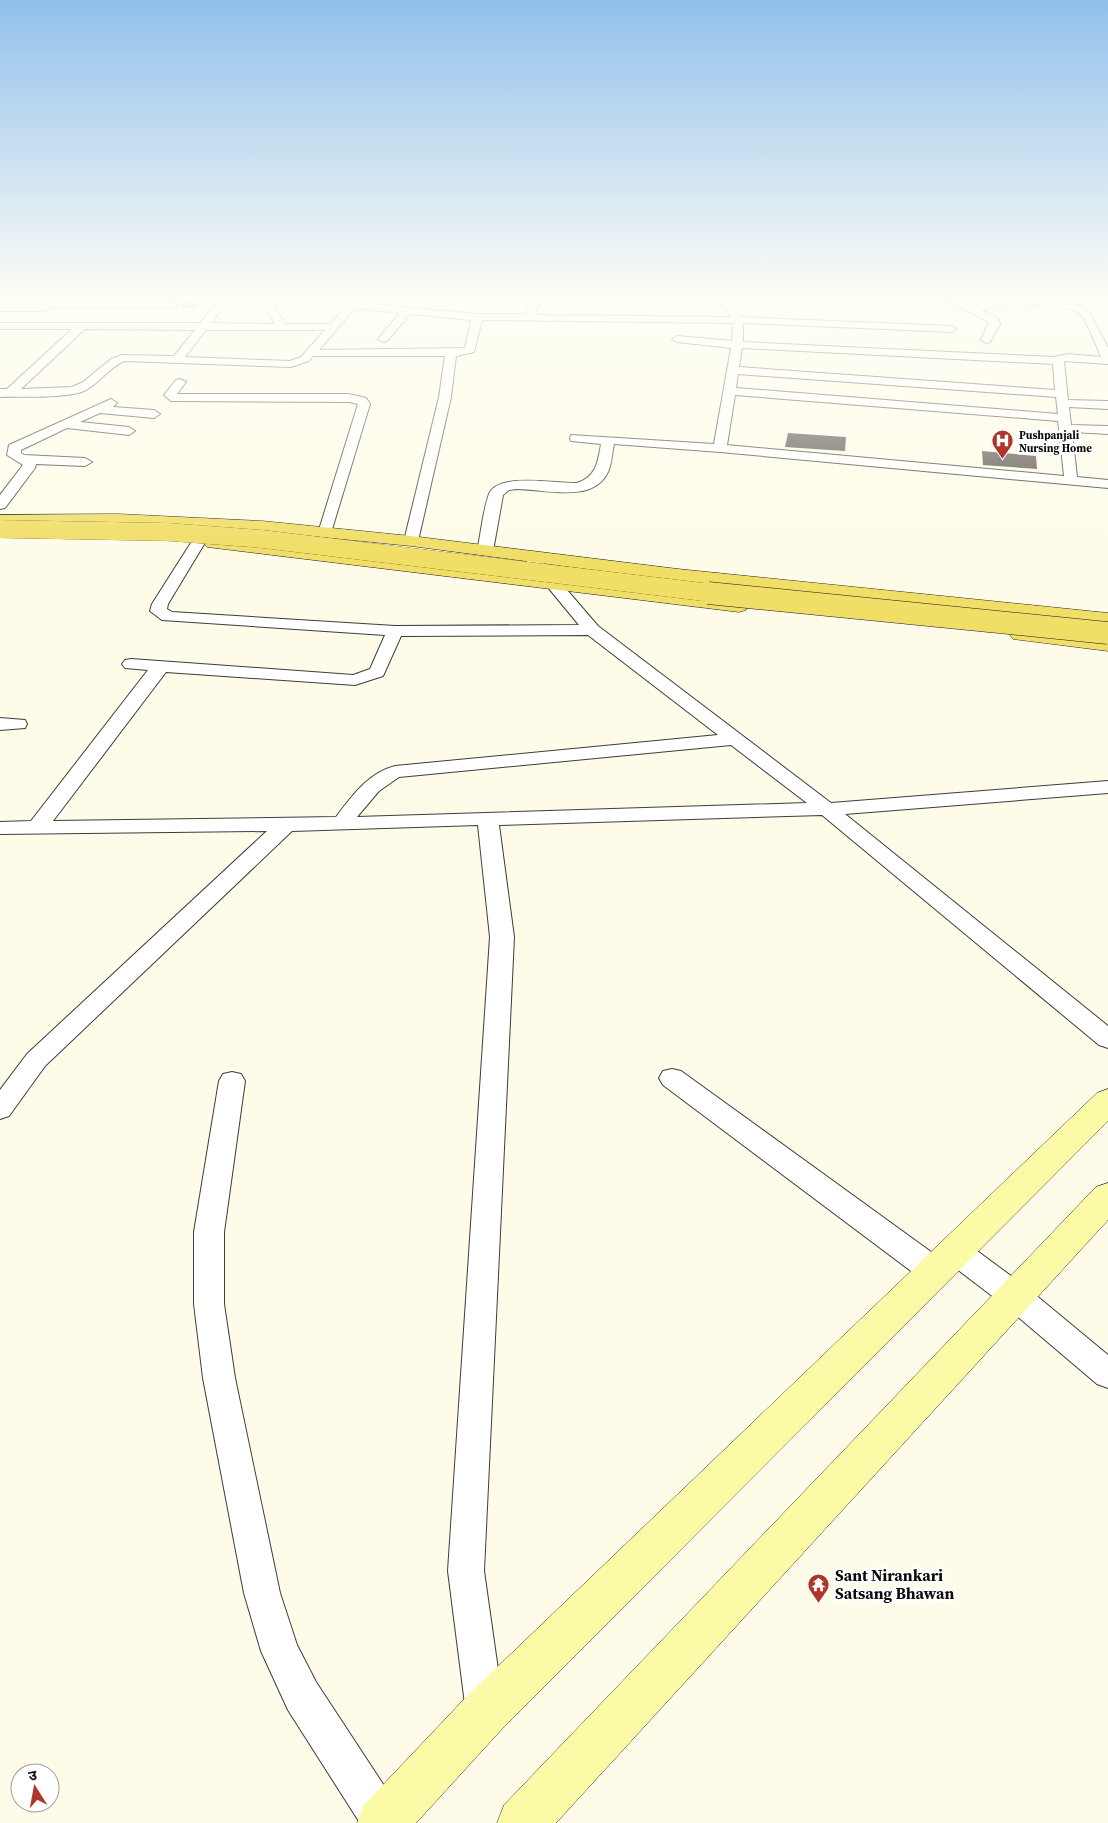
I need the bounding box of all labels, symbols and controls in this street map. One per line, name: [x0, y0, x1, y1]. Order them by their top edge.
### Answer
place label: Pushpanjali Nursing Home: [1019, 428, 1092, 456]
hospital icon: Pushpanjali Nursing Home: [991, 429, 1015, 460]
place label: Sant Nirankari Satsang Bhawan: [835, 1564, 954, 1604]
temple icon: Sant Nirankari Satsang Bhawan: [807, 1572, 831, 1603]
north arrow: [10, 1763, 60, 1813]
text: उ: [27, 1764, 39, 1786]

